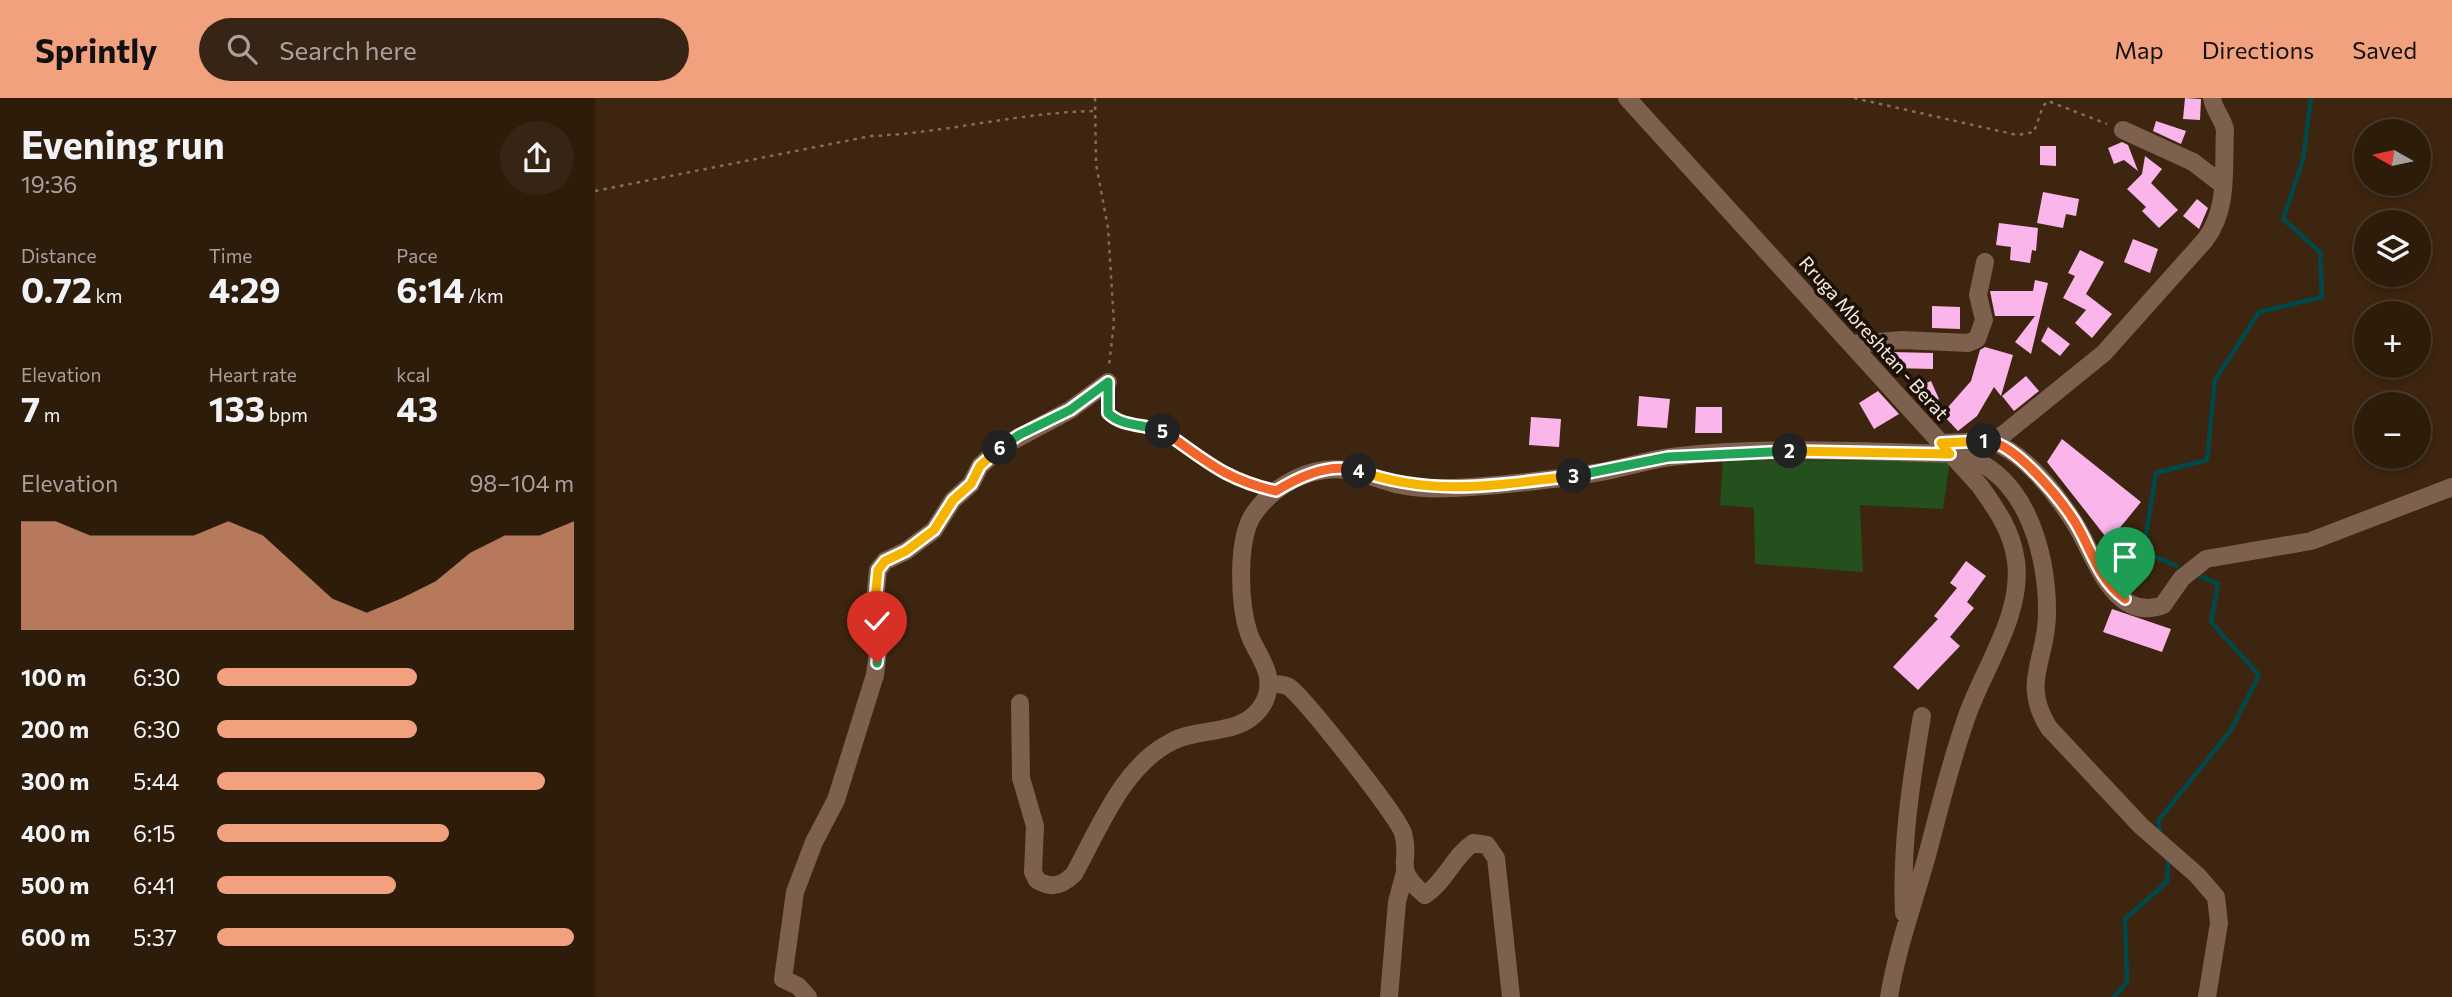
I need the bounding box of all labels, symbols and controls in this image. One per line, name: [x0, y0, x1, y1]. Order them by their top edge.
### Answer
search box: [199, 18, 689, 81]
text: Sprintly: [35, 29, 157, 70]
icon: search: [223, 30, 261, 68]
text: Search here: [279, 34, 417, 65]
text: Map: [2114, 35, 2164, 64]
text: Directions: [2202, 35, 2314, 64]
text: Saved: [2352, 35, 2417, 64]
north arrow: [2354, 119, 2431, 196]
map controls: [2354, 119, 2431, 469]
text: Evening run: [21, 120, 225, 167]
button: share: [500, 121, 574, 195]
text: 19:36: [21, 170, 77, 198]
button: layers: [2354, 210, 2431, 287]
text: Distance: [21, 244, 97, 267]
text: Time: [209, 244, 252, 267]
text: Pace: [396, 244, 438, 267]
street label: Rruga Mbreshtan - Berat: [1795, 251, 1954, 424]
text: 0.72: [21, 267, 92, 310]
text: 4:29: [209, 267, 281, 310]
text: 6:14: [396, 267, 465, 310]
text: km: [92, 284, 122, 307]
text: /km: [465, 284, 503, 307]
button: +: [2354, 301, 2431, 378]
text: Elevation: [21, 363, 101, 386]
text: Heart rate: [209, 363, 297, 386]
text: kcal: [396, 363, 430, 386]
text: 7: [21, 386, 40, 429]
text: 133: [209, 386, 265, 429]
text: 43: [396, 386, 438, 429]
button: −: [2354, 392, 2431, 469]
text: m: [40, 403, 60, 426]
text: bpm: [265, 403, 308, 426]
pin: 5: [1145, 414, 1181, 448]
text: 5: [1157, 419, 1168, 442]
pin: 1: [1967, 424, 2001, 458]
text: 1: [1979, 429, 1988, 452]
pin: 6: [983, 430, 1017, 466]
pin: 2: [1773, 434, 1807, 468]
text: 6: [994, 436, 1005, 459]
text: 2: [1784, 439, 1795, 462]
pin: 4: [1341, 454, 1377, 488]
pin: 3: [1557, 458, 1591, 494]
text: 4: [1353, 459, 1364, 482]
text: 3: [1568, 464, 1579, 487]
text: Elevation: [21, 469, 118, 497]
text: 98–104 m: [469, 469, 574, 497]
pin: [2095, 527, 2155, 599]
icon: arrive: [2106, 538, 2144, 576]
pin: [847, 591, 907, 663]
icon: check: [858, 602, 896, 640]
text: 100 m: [21, 663, 86, 691]
text: 6:30: [133, 663, 181, 691]
text: 200 m: [21, 715, 89, 743]
text: 6:30: [133, 715, 181, 743]
text: 300 m: [21, 767, 89, 795]
text: 5:44: [133, 767, 179, 795]
text: 400 m: [21, 819, 90, 847]
text: 6:15: [133, 819, 175, 847]
text: 500 m: [21, 871, 89, 899]
text: 6:41: [133, 871, 175, 899]
text: 600 m: [21, 923, 90, 951]
text: 5:37: [133, 923, 177, 951]

